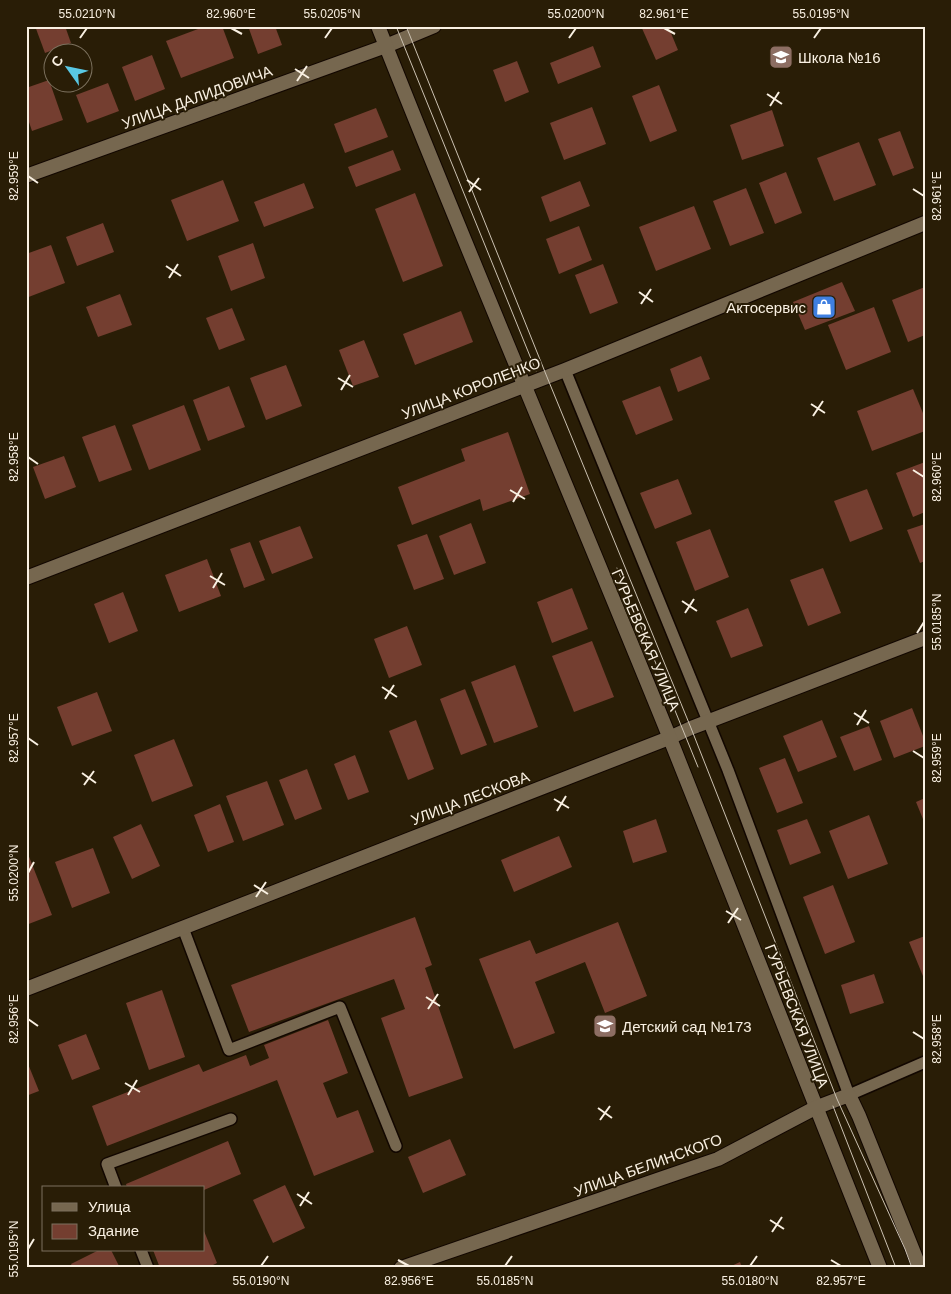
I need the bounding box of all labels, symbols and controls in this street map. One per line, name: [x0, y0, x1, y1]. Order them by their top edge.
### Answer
text: 55.0210°N: [59, 7, 115, 21]
text: 82.960°E: [206, 7, 256, 21]
text: 55.0205°N: [304, 7, 360, 21]
text: 55.0200°N: [548, 7, 604, 21]
text: 82.961°E: [639, 7, 689, 21]
text: 55.0195°N: [793, 7, 849, 21]
north arrow: [42, 42, 92, 92]
school or university icon: Школа №16: [768, 44, 794, 70]
place label: Школа №16: [798, 49, 881, 66]
text: С: [48, 52, 67, 70]
street label: УЛИЦА ДАЛИДОВИЧА: [120, 62, 274, 132]
text: 82.959°E: [7, 151, 21, 201]
text: 82.961°E: [930, 171, 944, 221]
shop icon: Актосервис: [811, 294, 837, 320]
place label: Актосервис: [726, 299, 806, 316]
street label: УЛИЦА КОРОЛЕНКО: [399, 354, 543, 422]
text: 82.958°E: [7, 432, 21, 482]
text: 82.960°E: [930, 452, 944, 502]
street label: ГУРЬЕВСКАЯ УЛИЦА: [608, 567, 684, 713]
text: 55.0185°N: [930, 594, 944, 650]
text: 82.957°E: [7, 713, 21, 763]
text: 82.959°E: [930, 733, 944, 783]
street label: УЛИЦА ЛЕСКОВА: [408, 768, 532, 828]
text: 55.0200°N: [7, 845, 21, 901]
street label: ГУРЬЕВСКАЯ УЛИЦА: [762, 942, 832, 1090]
text: 82.956°E: [7, 994, 21, 1044]
school or university icon: Детский сад №173: [592, 1013, 618, 1039]
text: 82.958°E: [930, 1014, 944, 1064]
place label: Детский сад №173: [622, 1018, 752, 1035]
street label: УЛИЦА БЕЛИНСКОГО: [572, 1130, 724, 1200]
legend: [42, 1186, 205, 1252]
text: Улица: [88, 1198, 131, 1215]
text: 55.0195°N: [7, 1221, 21, 1277]
text: Здание: [88, 1222, 139, 1239]
text: 55.0190°N: [233, 1274, 289, 1288]
text: 82.956°E: [384, 1274, 434, 1288]
text: 55.0185°N: [477, 1274, 533, 1288]
text: 55.0180°N: [722, 1274, 778, 1288]
text: 82.957°E: [816, 1274, 866, 1288]

